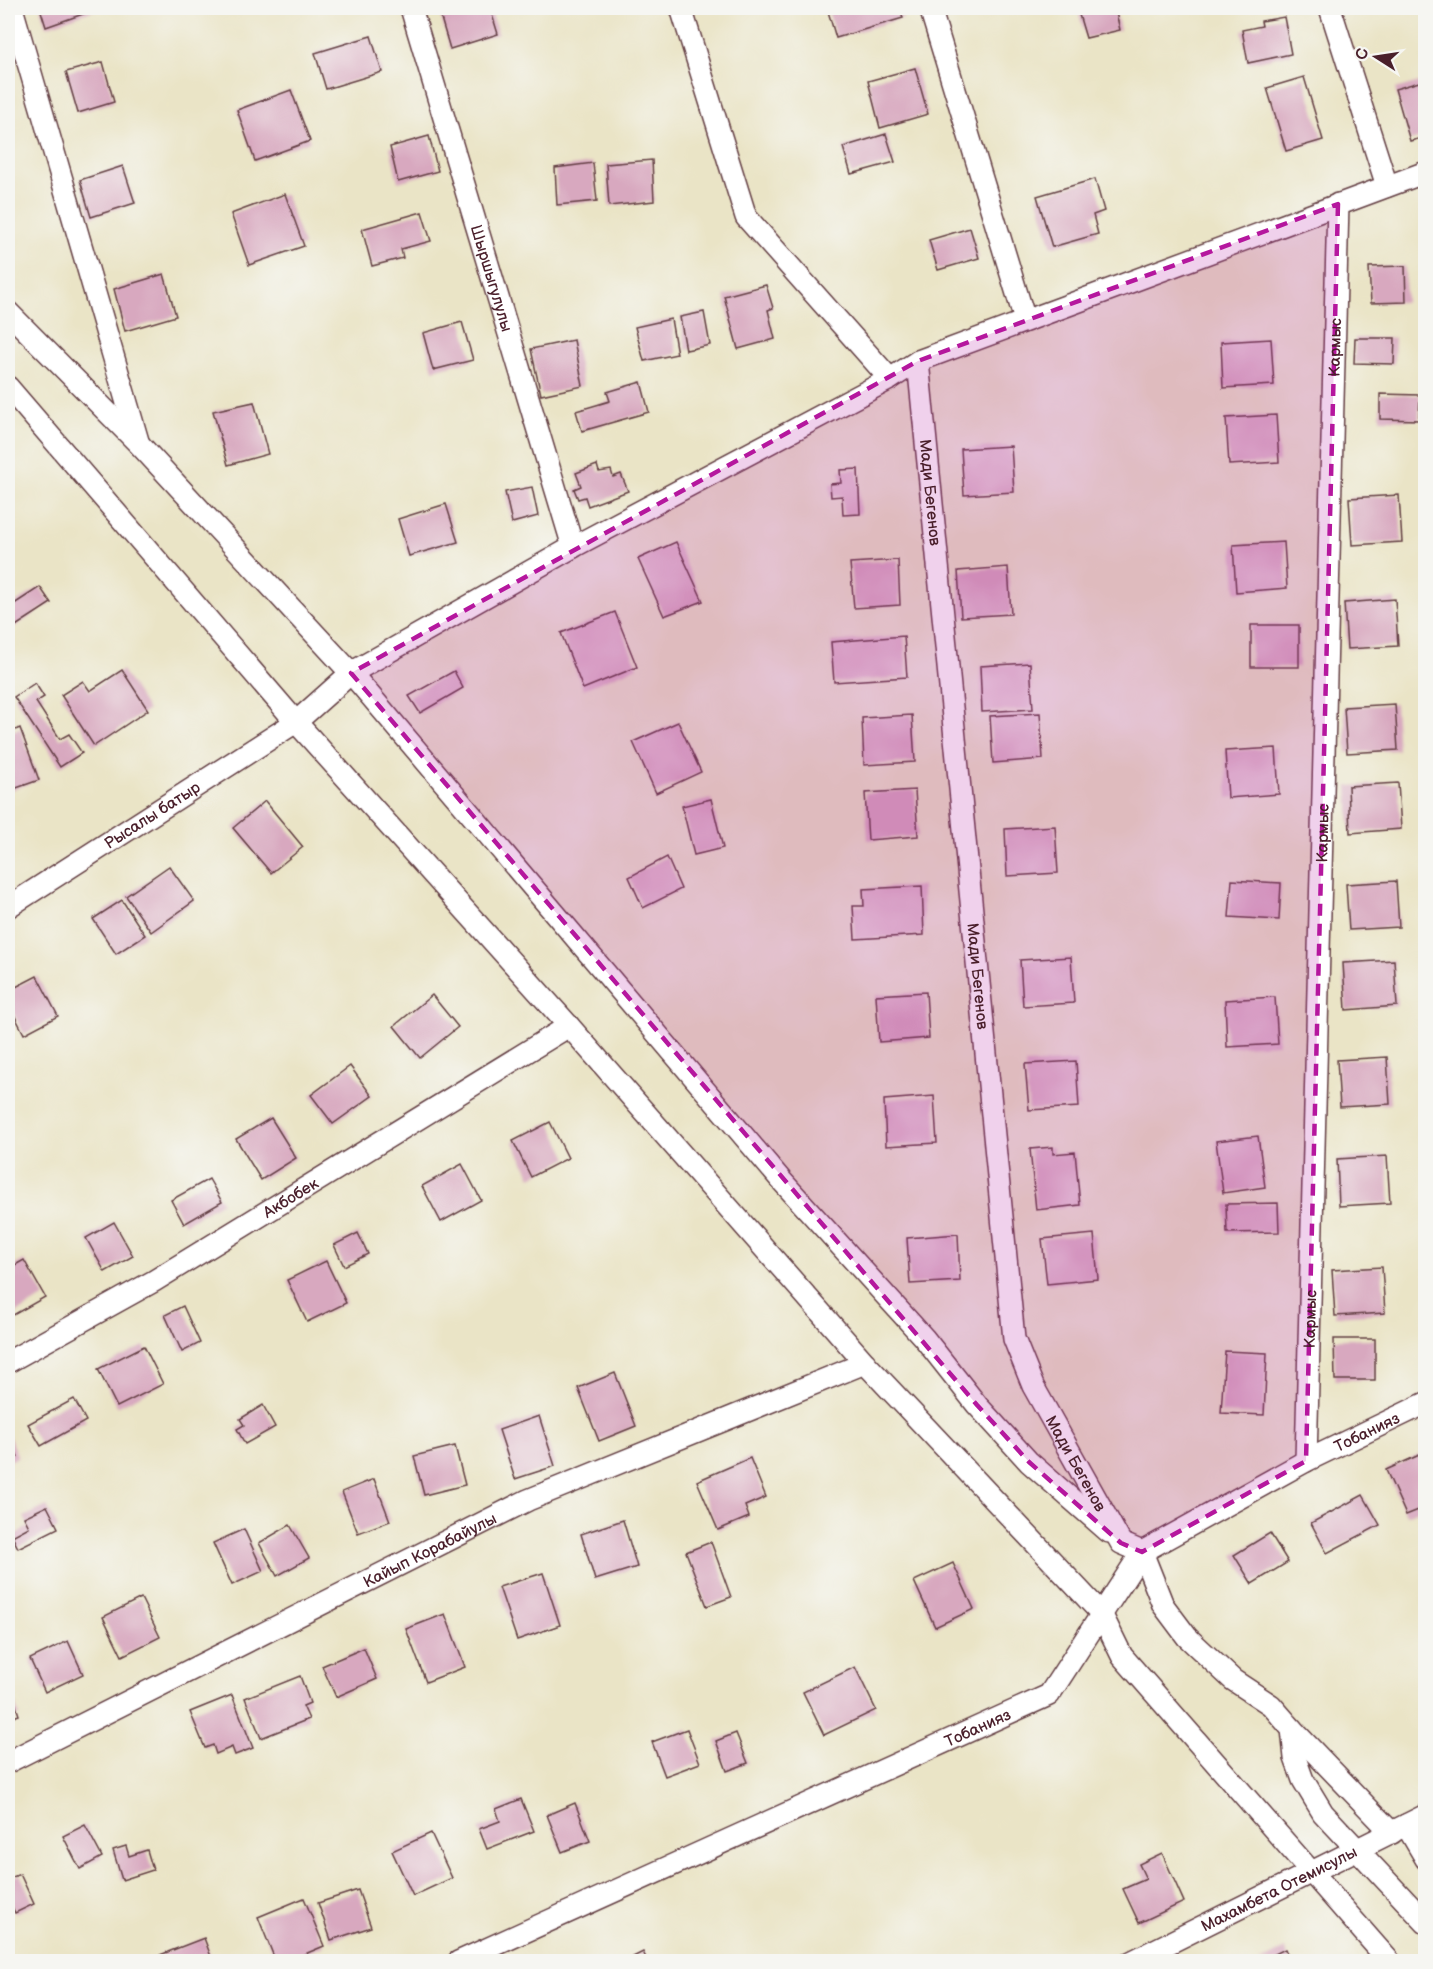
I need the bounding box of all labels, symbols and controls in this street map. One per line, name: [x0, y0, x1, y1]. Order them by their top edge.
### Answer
north arrow: [1346, 27, 1406, 87]
text: С: [1352, 47, 1373, 62]
street label: Шыршыгулулы: [466, 223, 516, 334]
street label: Кармыс: [1326, 318, 1346, 377]
street label: Мади Бегенов: [915, 438, 944, 547]
street label: Рысалы батыр: [101, 778, 204, 854]
street label: Кармыс: [1313, 803, 1334, 863]
street label: Мади Бегенов: [962, 922, 992, 1031]
street label: Акбобек: [259, 1174, 323, 1223]
street label: Кармыс: [1301, 1289, 1321, 1349]
street label: Тобанияз: [1331, 1409, 1403, 1457]
street label: Мади Бегенов: [1041, 1413, 1110, 1516]
street label: Кайып Корабайулы: [360, 1509, 500, 1592]
street label: Тобанияз: [942, 1705, 1014, 1752]
street label: Махамбета Отемисулы: [1198, 1843, 1360, 1937]

